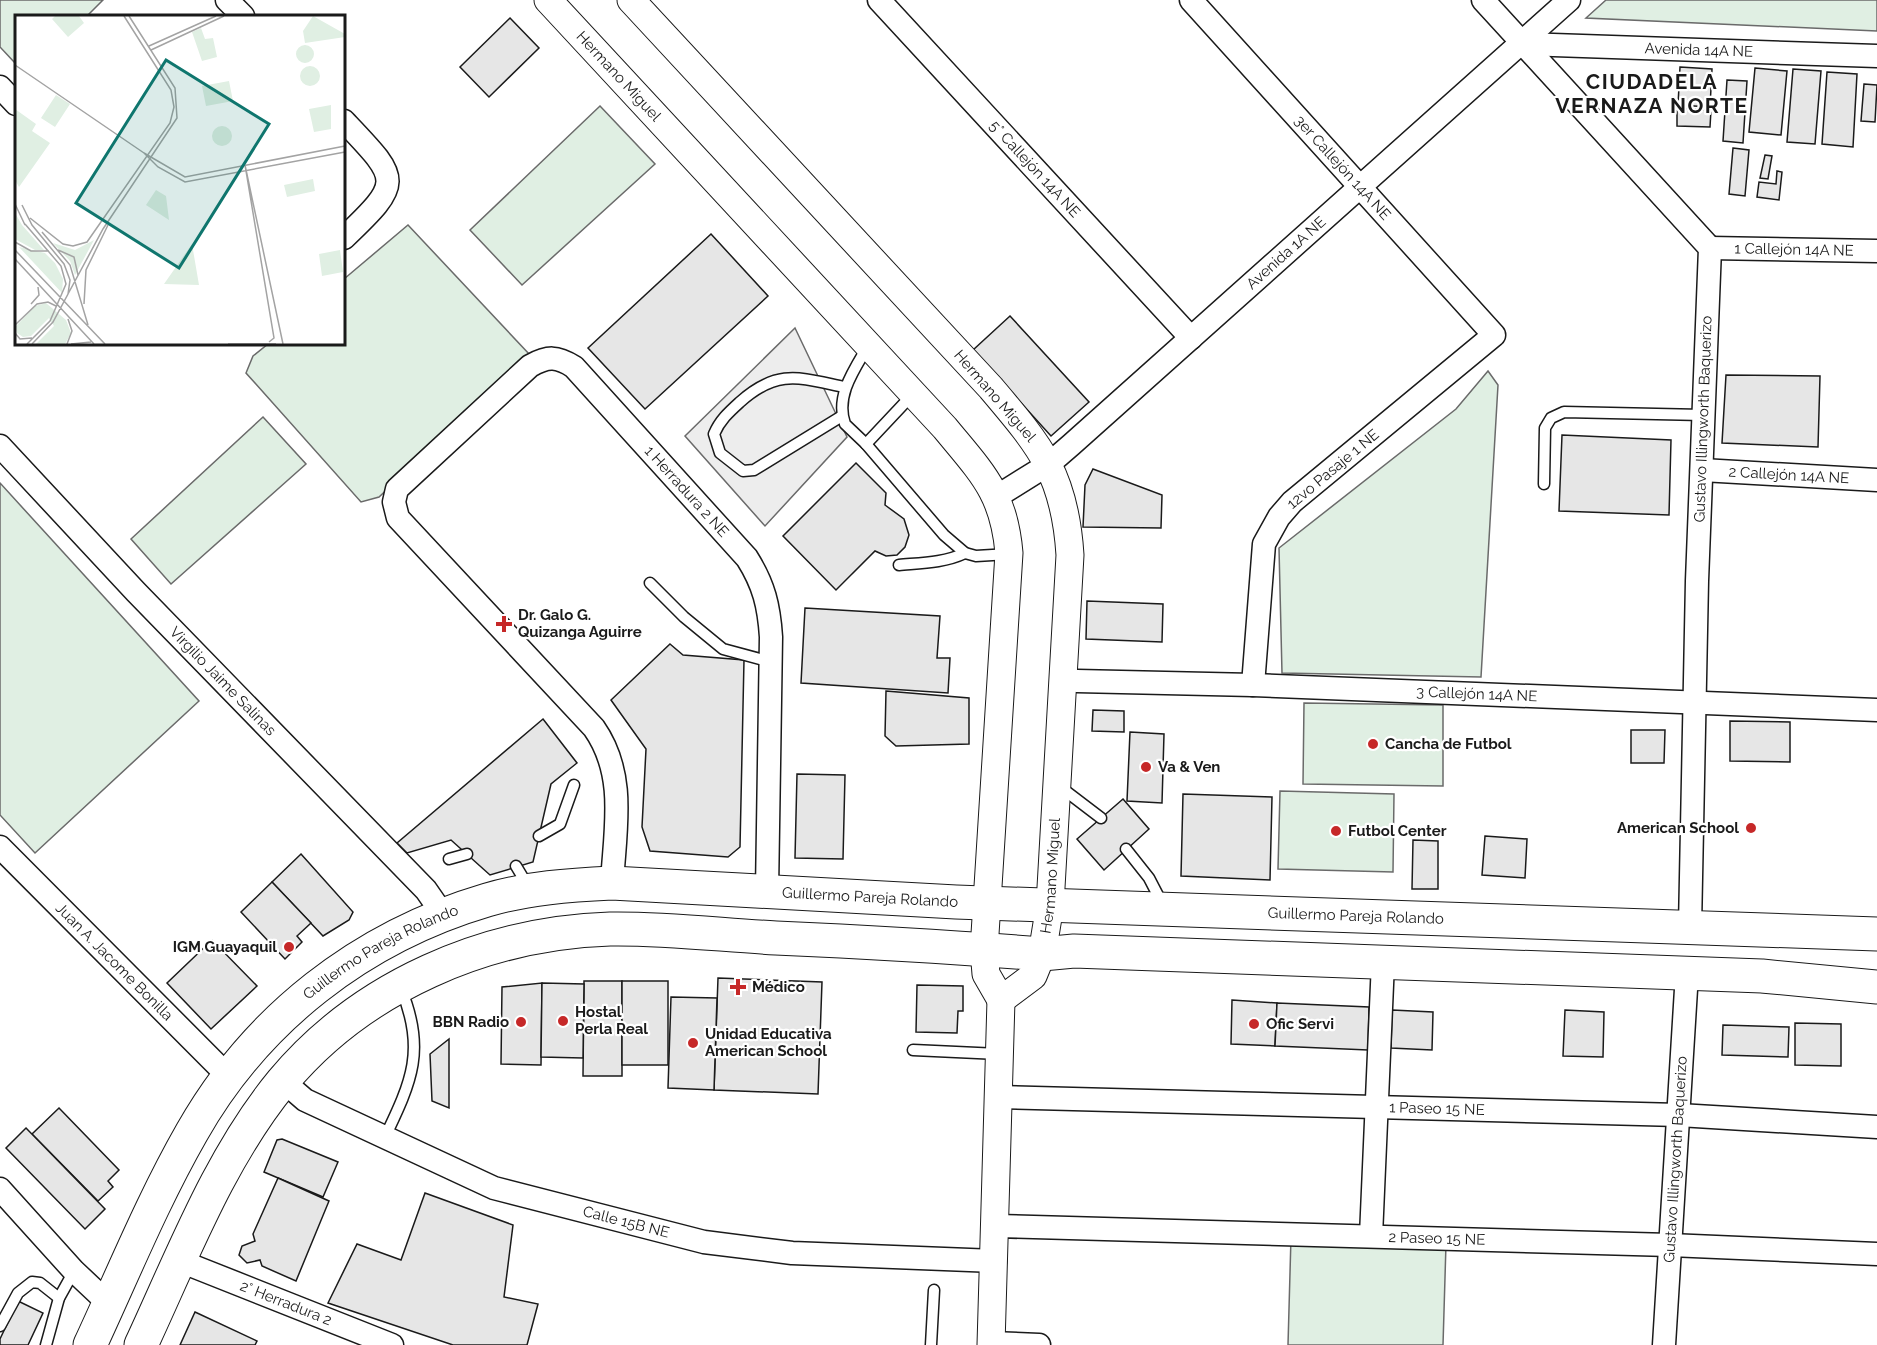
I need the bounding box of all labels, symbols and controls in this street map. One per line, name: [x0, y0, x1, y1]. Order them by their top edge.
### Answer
inset map: [15, 15, 345, 345]
street label: Hermano Miguel: [573, 28, 665, 126]
street label: Avenida 14A NE: [1644, 39, 1753, 61]
district label: CIUDADELA VERNAZA NORTE: [1555, 69, 1749, 118]
street label: 3er Callejón 14A NE: [1291, 112, 1395, 224]
street label: 5° Callejón 14A NE: [986, 117, 1084, 221]
street label: Avenida 1A NE: [1243, 213, 1330, 293]
street label: 1 Callejón 14A NE: [1734, 239, 1854, 260]
street label: Gustavo Illingworth Baquerizo: [1690, 315, 1716, 523]
street label: Hermano Miguel: [950, 346, 1040, 446]
street label: 12vo Pasaje 1 NE: [1283, 425, 1383, 513]
street label: 1 Herradura 2 NE: [641, 442, 732, 541]
street label: 2 Callejón 14A NE: [1728, 463, 1850, 487]
place label: Dr. Galo G. Quizanga Aguirre: [518, 606, 642, 641]
marker: Dr. Galo G. Quizanga Aguirre: [495, 615, 513, 633]
street label: Virgilio Jaime Salinas: [166, 623, 280, 739]
street label: 3 Callejón 14A NE: [1416, 683, 1538, 705]
place label: Cancha de Futbol: [1385, 735, 1512, 753]
marker: Cancha de Futbol: [1366, 737, 1380, 751]
place label: Va & Ven: [1158, 758, 1220, 776]
marker: Va & Ven: [1139, 760, 1153, 774]
street label: Hermano Miguel: [1036, 816, 1064, 935]
place label: American School: [1617, 819, 1739, 837]
marker: American School: [1744, 821, 1758, 835]
place label: Futbol Center: [1348, 822, 1447, 840]
marker: Futbol Center: [1329, 824, 1343, 838]
street label: Guillermo Pareja Rolando: [782, 883, 959, 911]
street label: Juan A. Jacome Bonilla: [52, 899, 177, 1024]
street label: Guillermo Pareja Rolando: [300, 901, 461, 1003]
street label: Guillermo Pareja Rolando: [1267, 904, 1444, 928]
place label: IGM Guayaquil: [173, 938, 277, 956]
marker: IGM Guayaquil: [282, 940, 296, 954]
marker: Médico: [729, 978, 747, 996]
place label: Médico: [752, 978, 805, 996]
place label: Hostal Perla Real: [575, 1003, 648, 1038]
place label: BBN Radio: [433, 1013, 509, 1031]
marker: Hostal Perla Real: [556, 1014, 570, 1028]
marker: BBN Radio: [514, 1015, 528, 1029]
place label: Ofic Servi: [1266, 1015, 1334, 1033]
marker: Ofic Servi: [1247, 1017, 1261, 1031]
place label: Unidad Educativa American School: [705, 1025, 832, 1060]
marker: Unidad Educativa American School: [686, 1036, 700, 1050]
street label: Gustavo Illingworth Baquerizo: [1660, 1055, 1691, 1263]
street label: 1 Paseo 15 NE: [1389, 1098, 1485, 1119]
street label: Calle 15B NE: [581, 1202, 671, 1242]
street label: 2 Paseo 15 NE: [1388, 1228, 1486, 1249]
street label: 2° Herradura 2: [237, 1277, 335, 1329]

